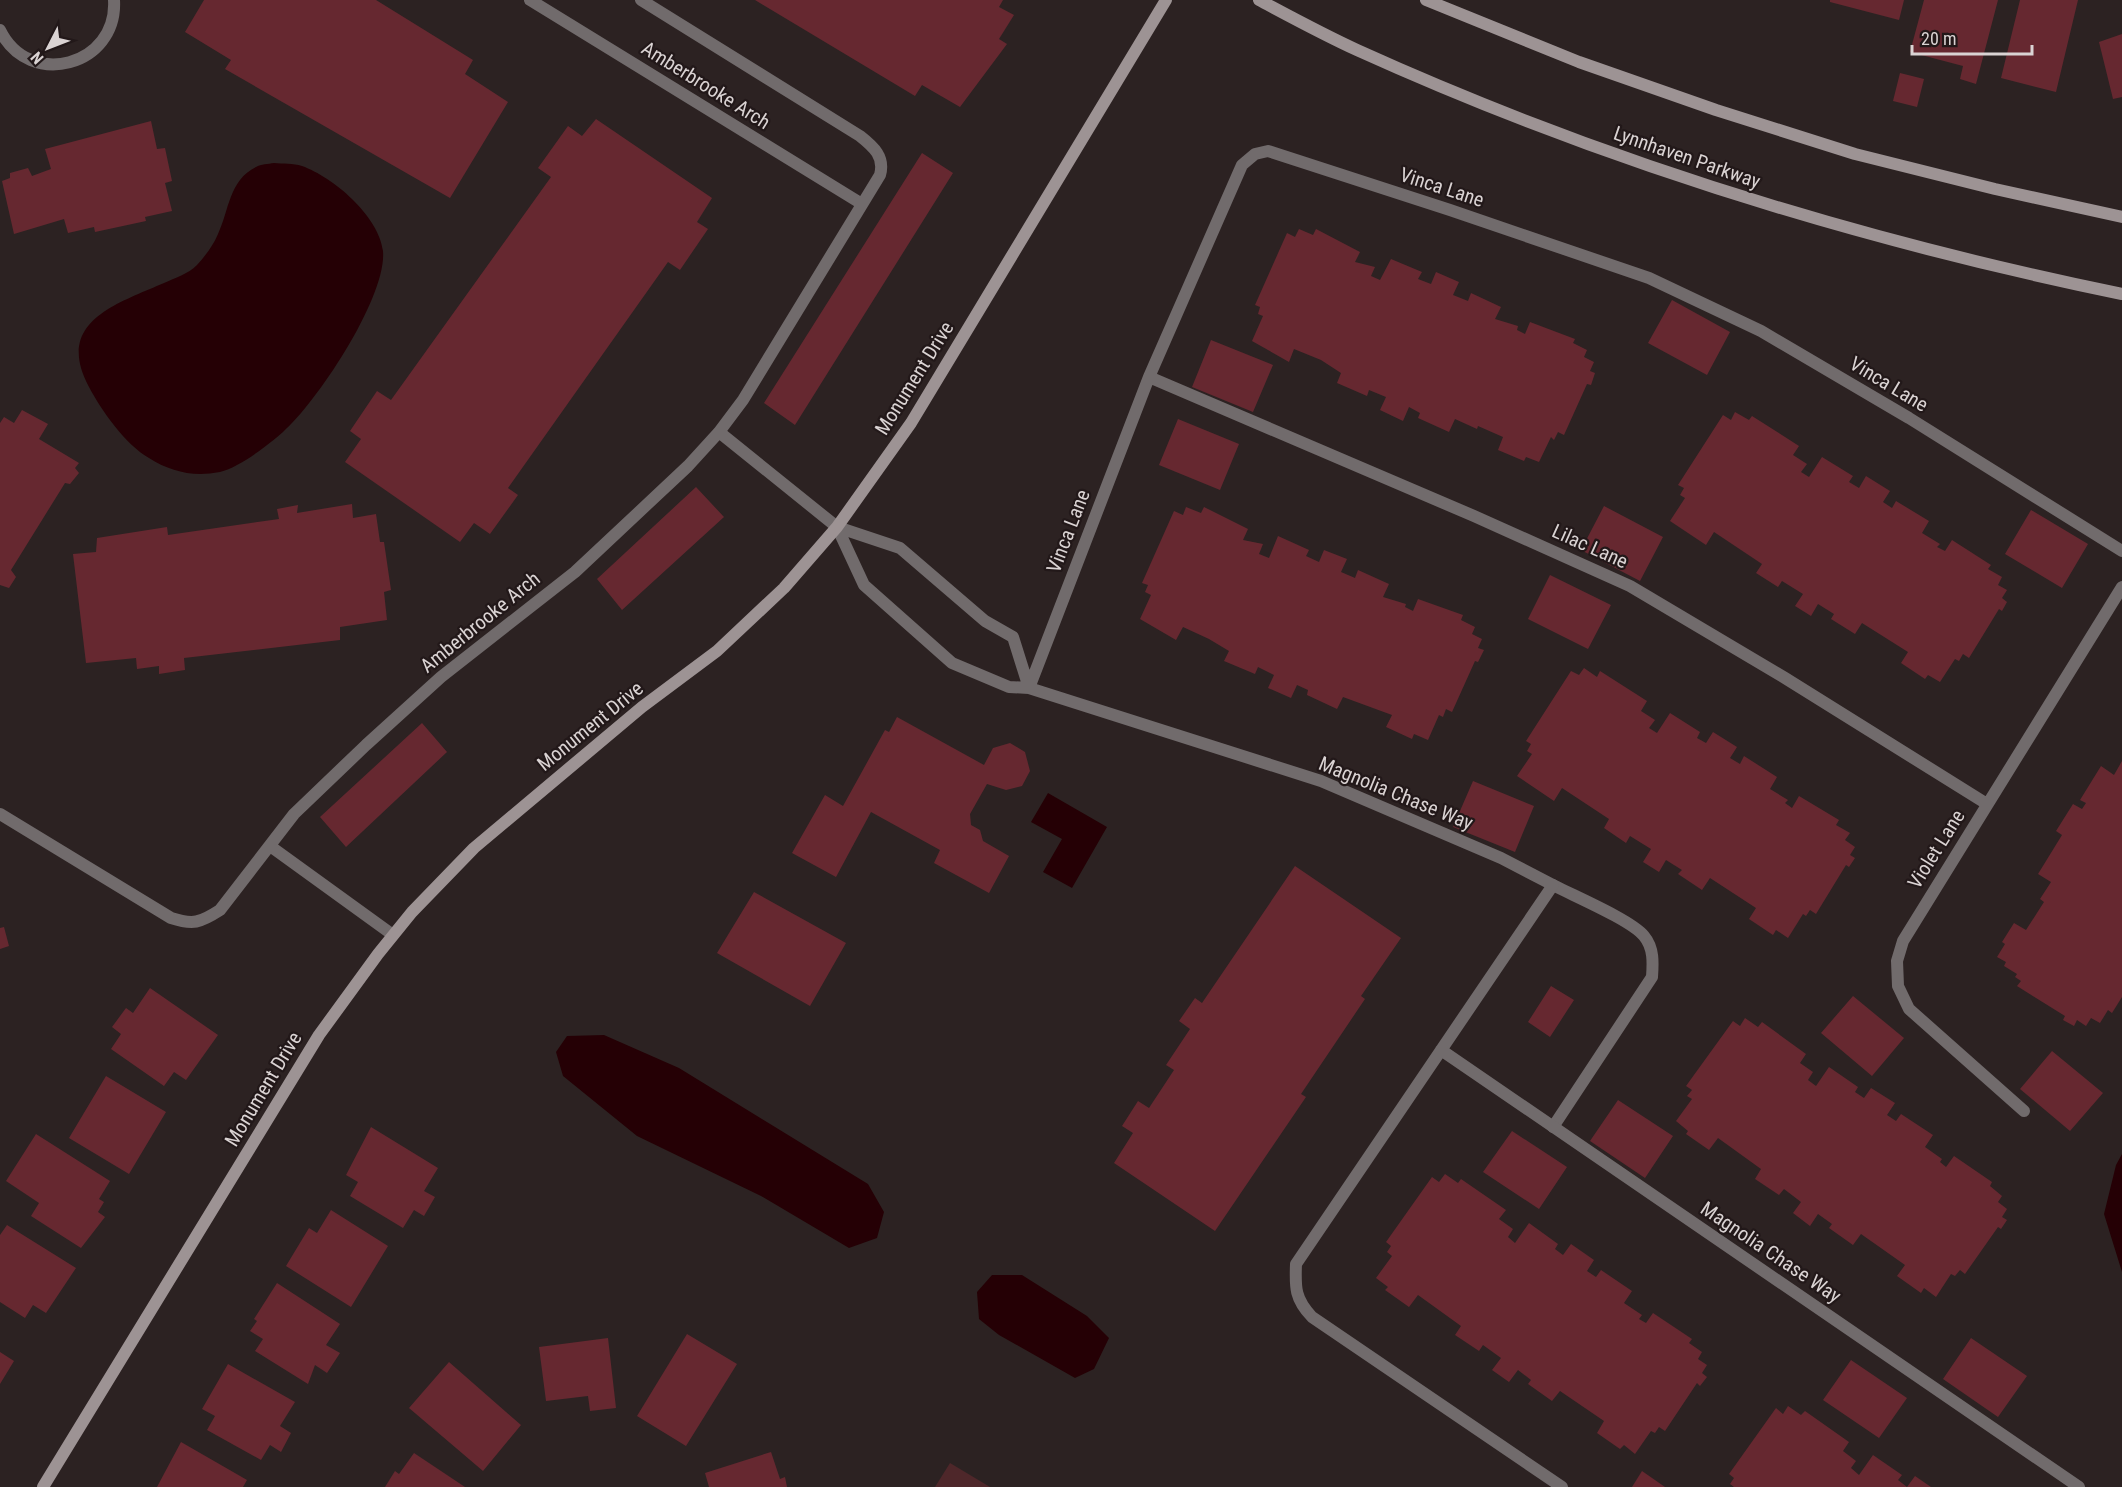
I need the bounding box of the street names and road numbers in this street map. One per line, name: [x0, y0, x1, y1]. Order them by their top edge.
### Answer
street label: Amberbrooke Arch: [637, 36, 775, 134]
street label: Lynnhaven Parkway: [1611, 121, 1763, 193]
street label: Vinca Lane: [1397, 162, 1487, 212]
street label: Monument Drive: [870, 317, 958, 439]
street label: Vinca Lane: [1846, 351, 1932, 417]
street label: Vinca Lane: [1041, 486, 1095, 576]
street label: Lilac Lane: [1548, 519, 1632, 573]
street label: Amberbrooke Arch: [415, 566, 545, 678]
street label: Monument Drive: [532, 676, 648, 776]
street label: Magnolia Chase Way: [1315, 751, 1477, 835]
street label: Violet Lane: [1902, 805, 1970, 893]
street label: Monument Drive: [219, 1028, 307, 1150]
street label: Magnolia Chase Way: [1696, 1196, 1846, 1308]

